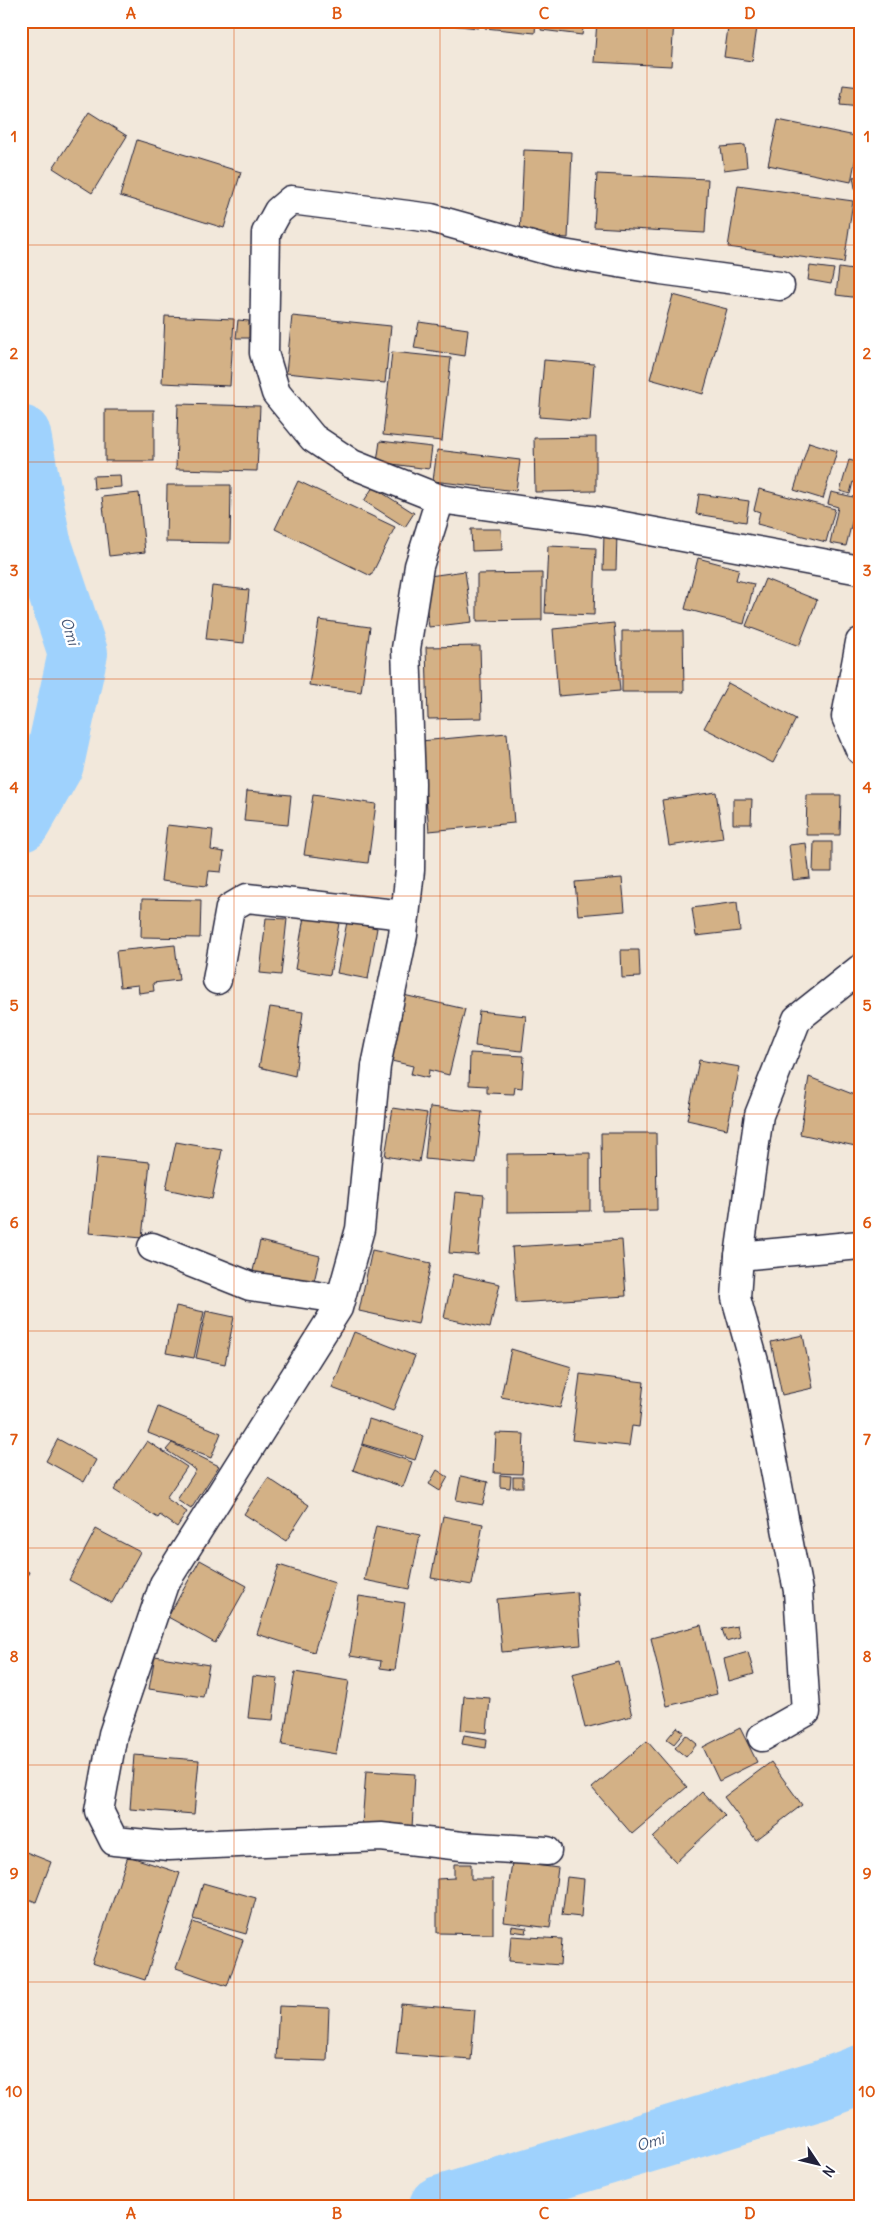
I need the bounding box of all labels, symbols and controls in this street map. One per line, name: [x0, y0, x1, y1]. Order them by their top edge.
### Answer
text: A: [126, 3, 136, 23]
text: B: [332, 3, 343, 23]
text: C: [539, 3, 550, 23]
text: D: [744, 3, 756, 23]
text: 1: [11, 126, 17, 146]
text: 1: [864, 126, 870, 146]
text: 2: [10, 343, 19, 363]
text: 2: [863, 343, 872, 363]
text: 3: [9, 560, 19, 580]
text: 3: [862, 560, 872, 580]
water label: Omi: [57, 615, 84, 649]
text: 4: [9, 777, 19, 797]
text: 4: [862, 777, 872, 797]
text: 5: [9, 995, 19, 1015]
text: 5: [862, 995, 872, 1015]
text: 6: [9, 1212, 19, 1232]
text: 6: [862, 1212, 872, 1232]
text: 7: [10, 1429, 18, 1449]
text: 7: [863, 1429, 871, 1449]
text: 8: [9, 1646, 19, 1666]
text: 8: [862, 1646, 872, 1666]
text: 9: [9, 1863, 19, 1883]
text: 9: [862, 1863, 872, 1883]
text: 10: [6, 2081, 22, 2101]
text: 10: [859, 2081, 875, 2101]
water label: Omi: [634, 2128, 668, 2155]
north arrow: [794, 2140, 844, 2190]
text: N: [818, 2162, 839, 2181]
text: A: [126, 2203, 136, 2223]
text: B: [332, 2203, 343, 2223]
text: C: [539, 2203, 550, 2223]
text: D: [744, 2203, 756, 2223]

